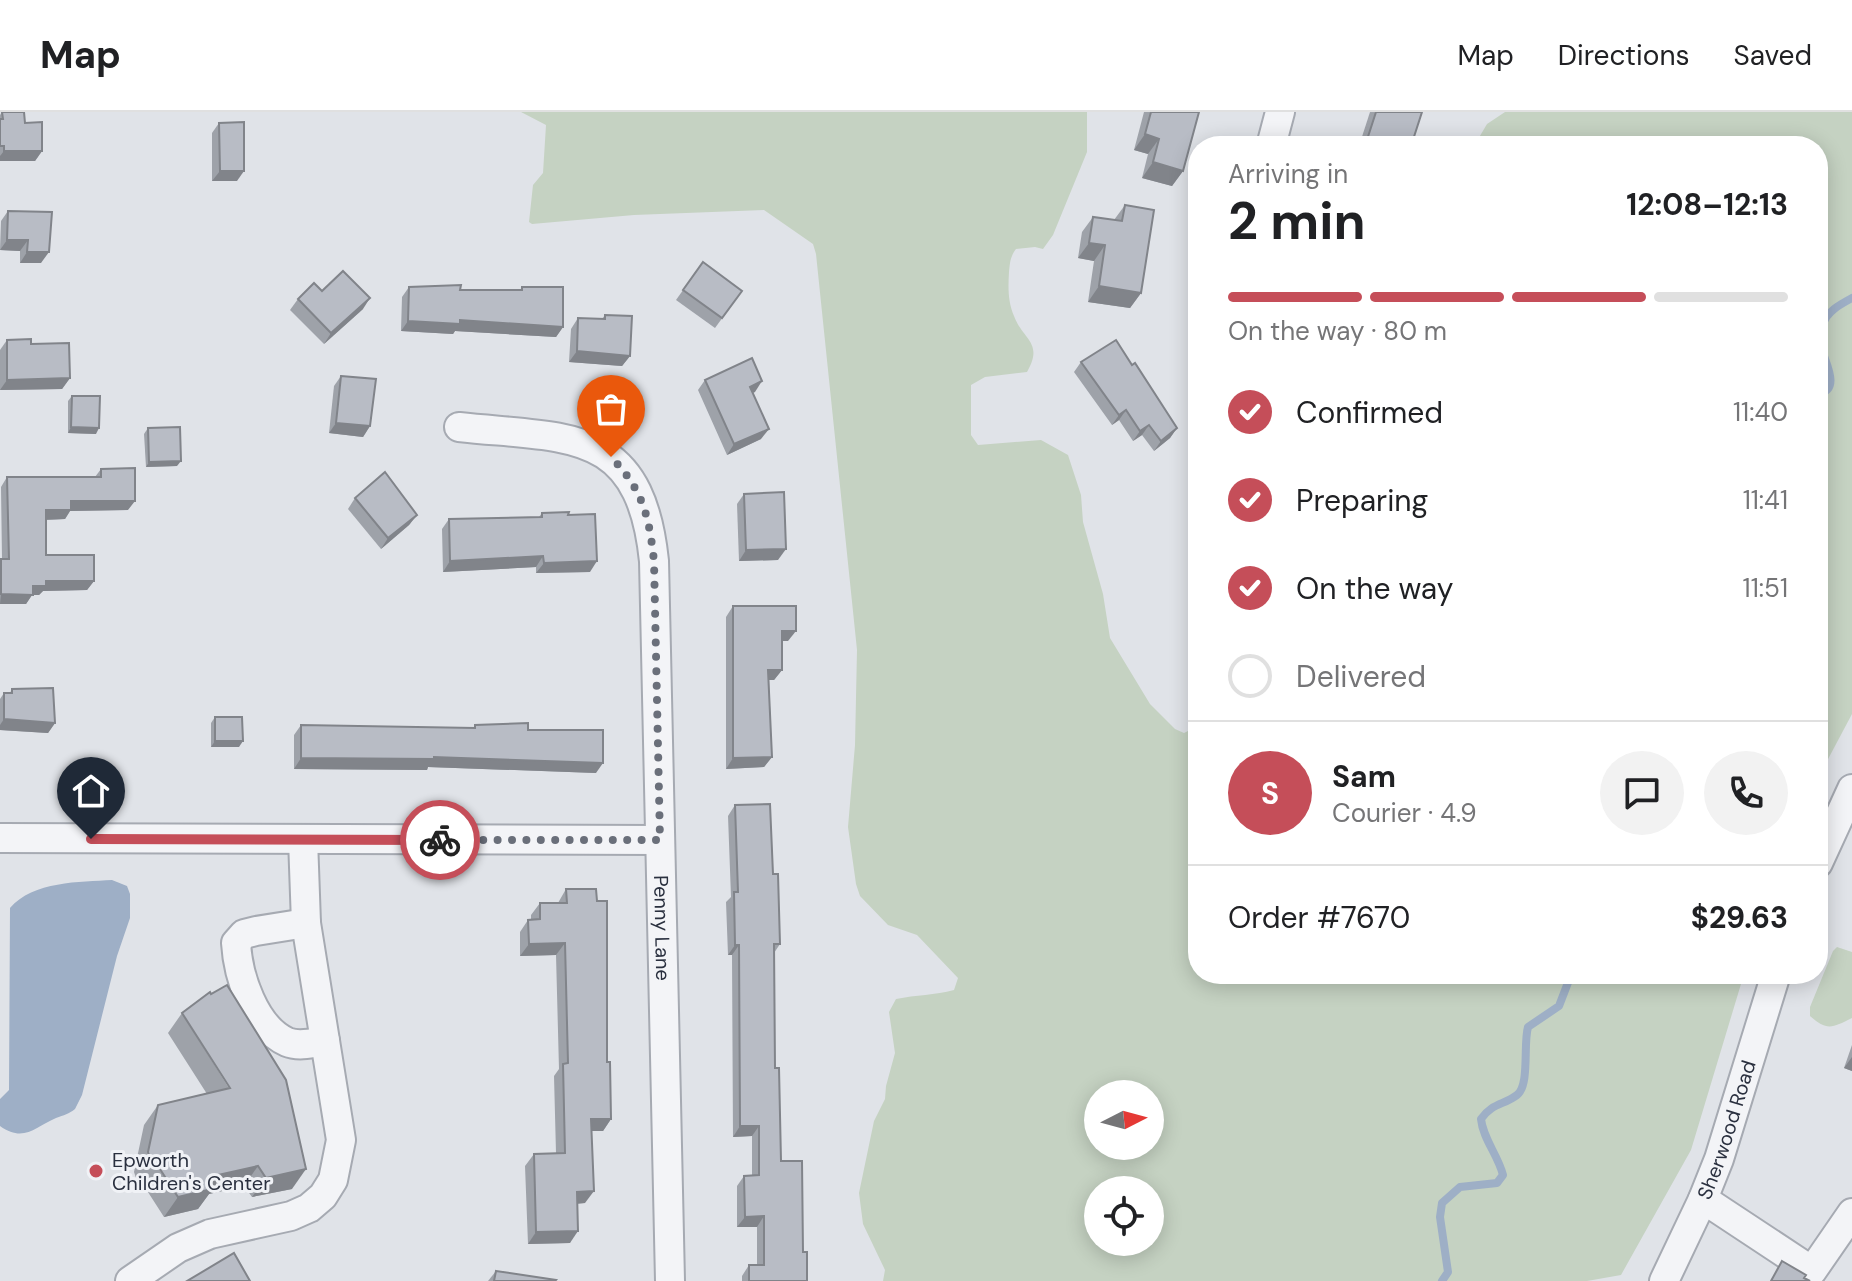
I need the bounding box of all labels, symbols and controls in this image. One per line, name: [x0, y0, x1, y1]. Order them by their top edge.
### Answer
text: Map: [40, 30, 121, 80]
text: Map: [1457, 37, 1514, 74]
text: Directions: [1558, 37, 1690, 74]
text: Saved: [1734, 37, 1812, 74]
text: Arriving in: [1228, 157, 1348, 191]
text: 12:08–12:13: [1626, 185, 1788, 224]
text: 2 min: [1228, 187, 1366, 255]
text: On the way · 80 m: [1228, 314, 1447, 348]
pin: [577, 375, 645, 457]
icon: bag: [589, 387, 633, 431]
icon: check: [1228, 390, 1272, 434]
text: Confirmed: [1296, 393, 1443, 432]
text: 11:40: [1733, 395, 1788, 429]
icon: check: [1228, 478, 1272, 522]
text: Preparing: [1296, 481, 1428, 520]
text: 11:41: [1743, 483, 1788, 517]
icon: check: [1228, 566, 1272, 610]
text: On the way: [1296, 569, 1453, 608]
text: 11:51: [1743, 571, 1788, 605]
text: Delivered: [1296, 657, 1426, 696]
button: chat: [1600, 751, 1684, 835]
button: phone: [1704, 751, 1788, 835]
pin: [57, 757, 125, 839]
text: Sam: [1332, 757, 1396, 796]
icon: home: [69, 769, 113, 813]
text: S: [1261, 774, 1279, 813]
text: Courier · 4.9: [1332, 796, 1477, 830]
courier: [400, 800, 480, 880]
icon: bike: [418, 818, 462, 862]
street label: Penny Lane: [648, 875, 676, 981]
text: Order #7670: [1228, 898, 1410, 937]
text: $29.63: [1691, 898, 1788, 937]
street label: Sherwood Road: [1691, 1057, 1762, 1203]
north arrow: [1084, 1080, 1164, 1160]
map controls: [1084, 1080, 1164, 1256]
place label: Epworth Children's Center: [112, 1147, 271, 1196]
marker: Epworth Children's Center: [87, 1162, 105, 1180]
button: locate: [1084, 1176, 1164, 1256]

